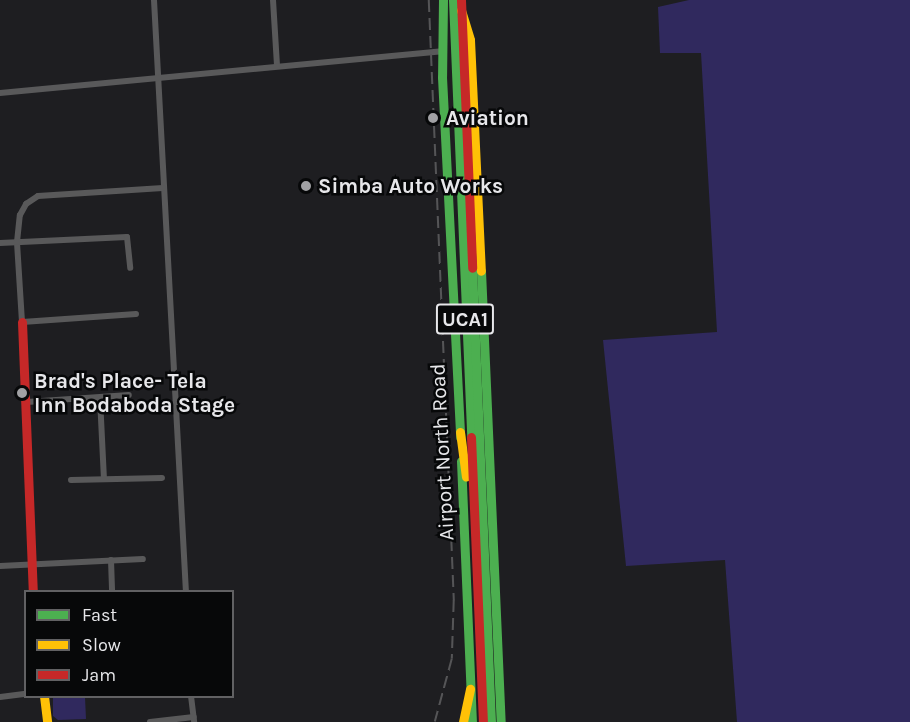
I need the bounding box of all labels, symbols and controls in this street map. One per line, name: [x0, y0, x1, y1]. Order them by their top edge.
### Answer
place label: Aviation: [446, 105, 529, 131]
marker: Aviation: [424, 109, 442, 127]
place label: Simba Auto Works: [318, 173, 503, 199]
marker: Simba Auto Works: [299, 179, 313, 193]
road number: UCA1: [435, 302, 495, 336]
street label: Airport North Road: [425, 363, 459, 541]
place label: Brad's Place- Tela Inn Bodaboda Stage: [34, 368, 235, 418]
marker: Brad's Place- Tela Inn Bodaboda Stage: [15, 386, 29, 400]
legend: [24, 590, 234, 698]
text: Fast: [82, 604, 117, 626]
text: Slow: [82, 634, 121, 656]
text: Jam: [82, 664, 116, 686]

